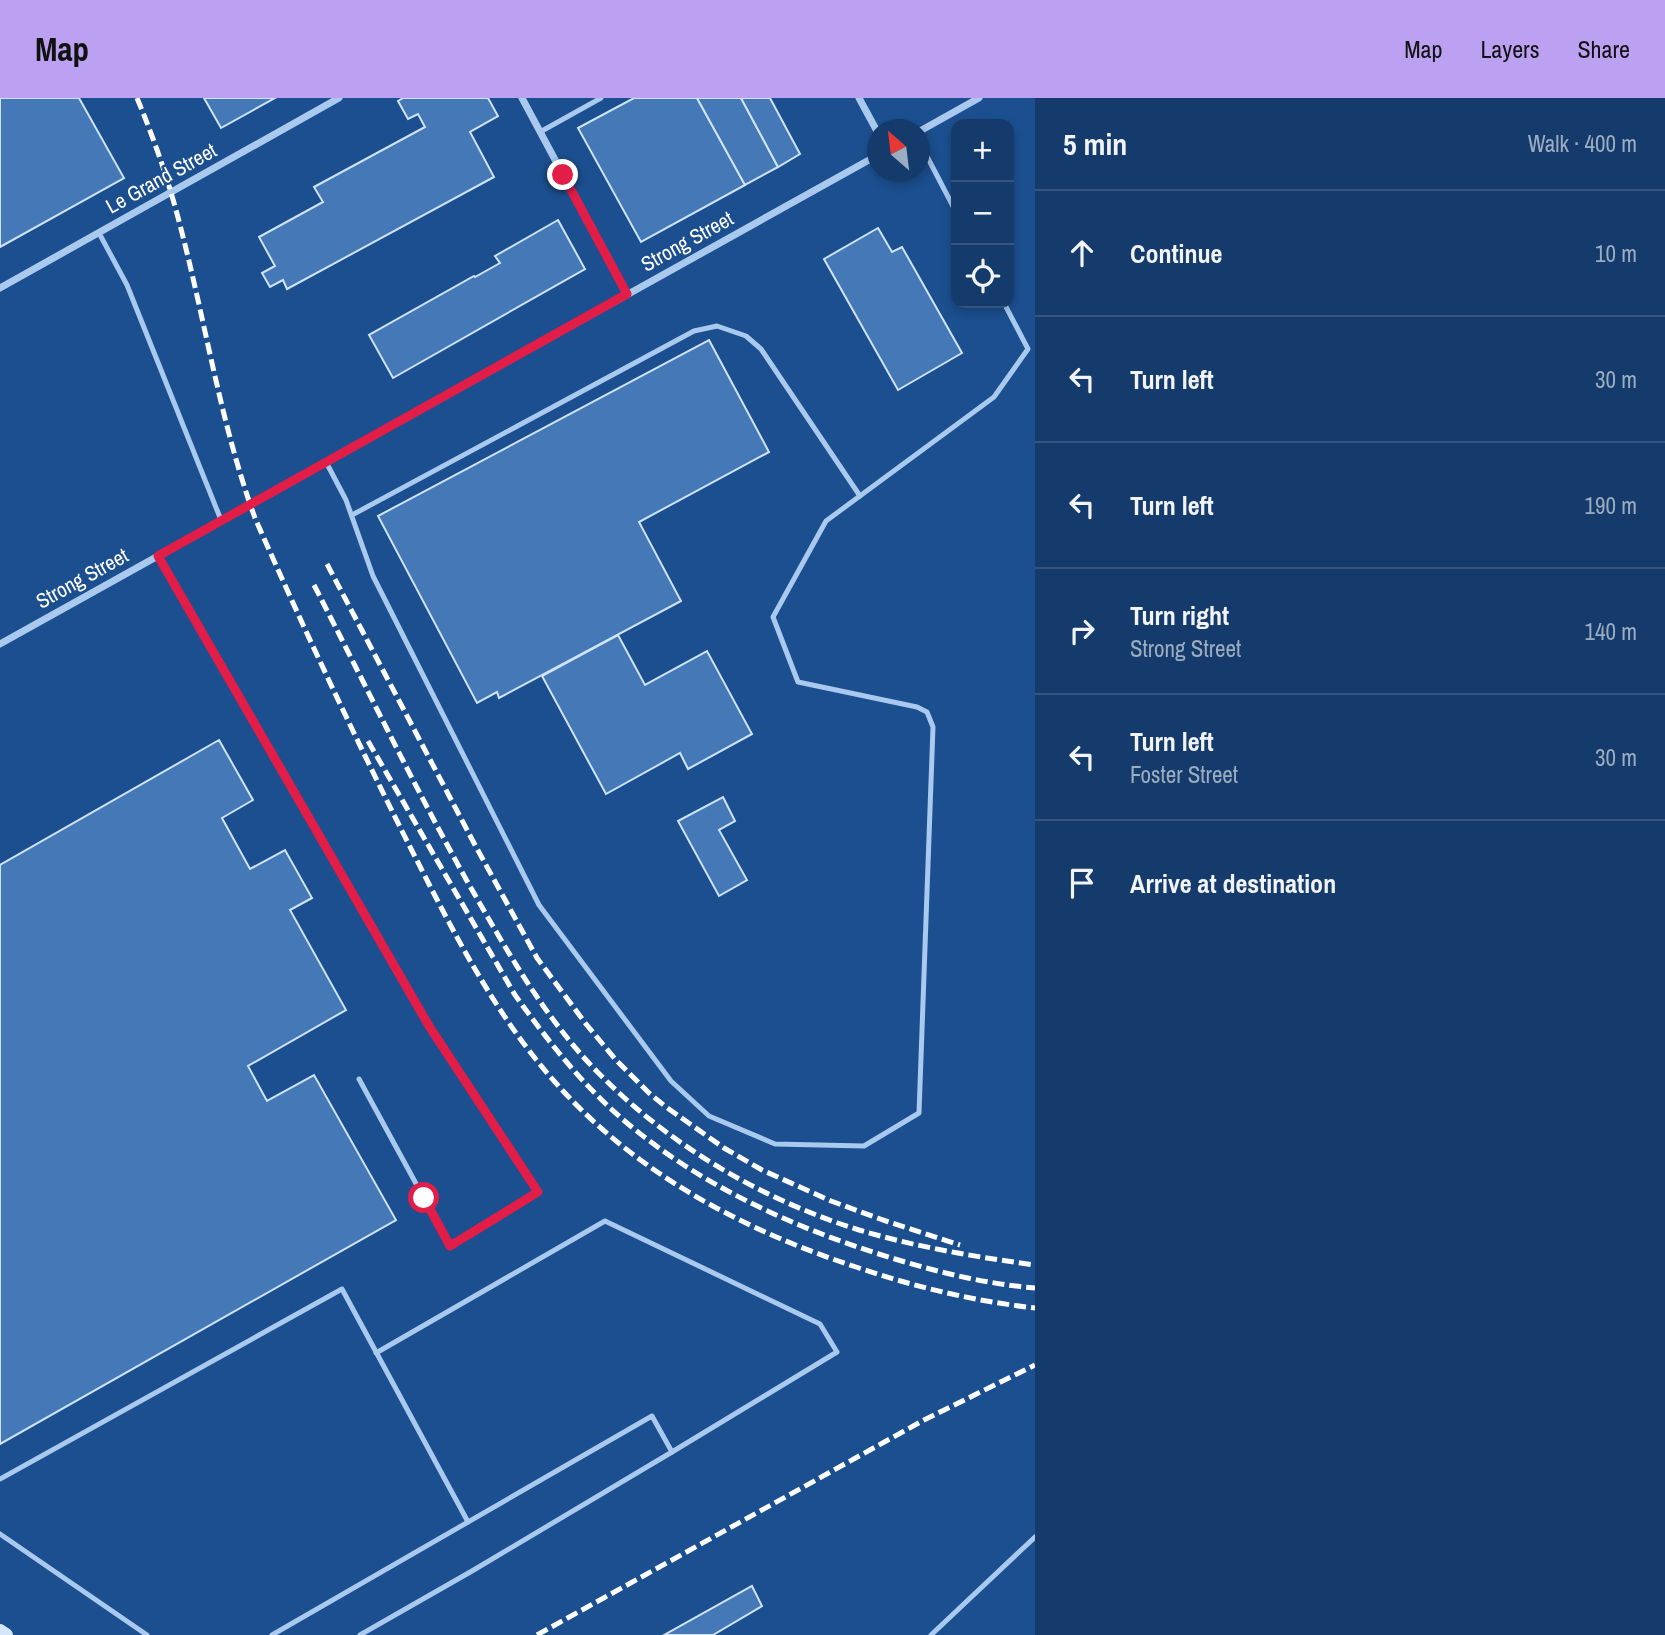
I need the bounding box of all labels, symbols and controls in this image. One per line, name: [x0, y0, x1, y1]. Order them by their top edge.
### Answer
text: Map: [35, 27, 89, 71]
text: Map: [1404, 33, 1442, 65]
text: Layers: [1480, 33, 1539, 65]
text: Share: [1577, 33, 1630, 65]
north arrow: [867, 119, 930, 182]
map controls: [951, 119, 1014, 308]
button: +: [951, 119, 1014, 182]
text: 5 min: [1063, 124, 1127, 164]
text: Walk · 400 m: [1528, 128, 1637, 159]
street label: Le Grand Street: [100, 136, 222, 220]
route end: [547, 159, 578, 190]
button: −: [951, 182, 1014, 245]
street label: Strong Street: [636, 204, 739, 278]
icon: ahead: [1063, 234, 1101, 272]
text: Continue: [1130, 236, 1222, 271]
text: 10 m: [1595, 238, 1637, 269]
button: locate: [951, 245, 1014, 308]
icon: left: [1063, 360, 1101, 398]
text: Turn left: [1130, 362, 1214, 397]
text: 30 m: [1595, 364, 1637, 395]
icon: left: [1063, 486, 1101, 524]
text: Turn left: [1130, 488, 1214, 523]
text: 190 m: [1585, 490, 1637, 521]
street label: Strong Street: [31, 541, 134, 615]
text: Turn right: [1130, 598, 1229, 633]
icon: right: [1063, 612, 1101, 650]
text: 140 m: [1585, 616, 1637, 647]
text: Strong Street: [1130, 633, 1241, 664]
text: Turn left: [1130, 724, 1214, 759]
icon: left: [1063, 738, 1101, 776]
text: 30 m: [1595, 742, 1637, 773]
text: Foster Street: [1130, 759, 1238, 790]
icon: arrive: [1063, 864, 1101, 902]
text: Arrive at destination: [1130, 866, 1336, 901]
route start: [408, 1182, 439, 1213]

